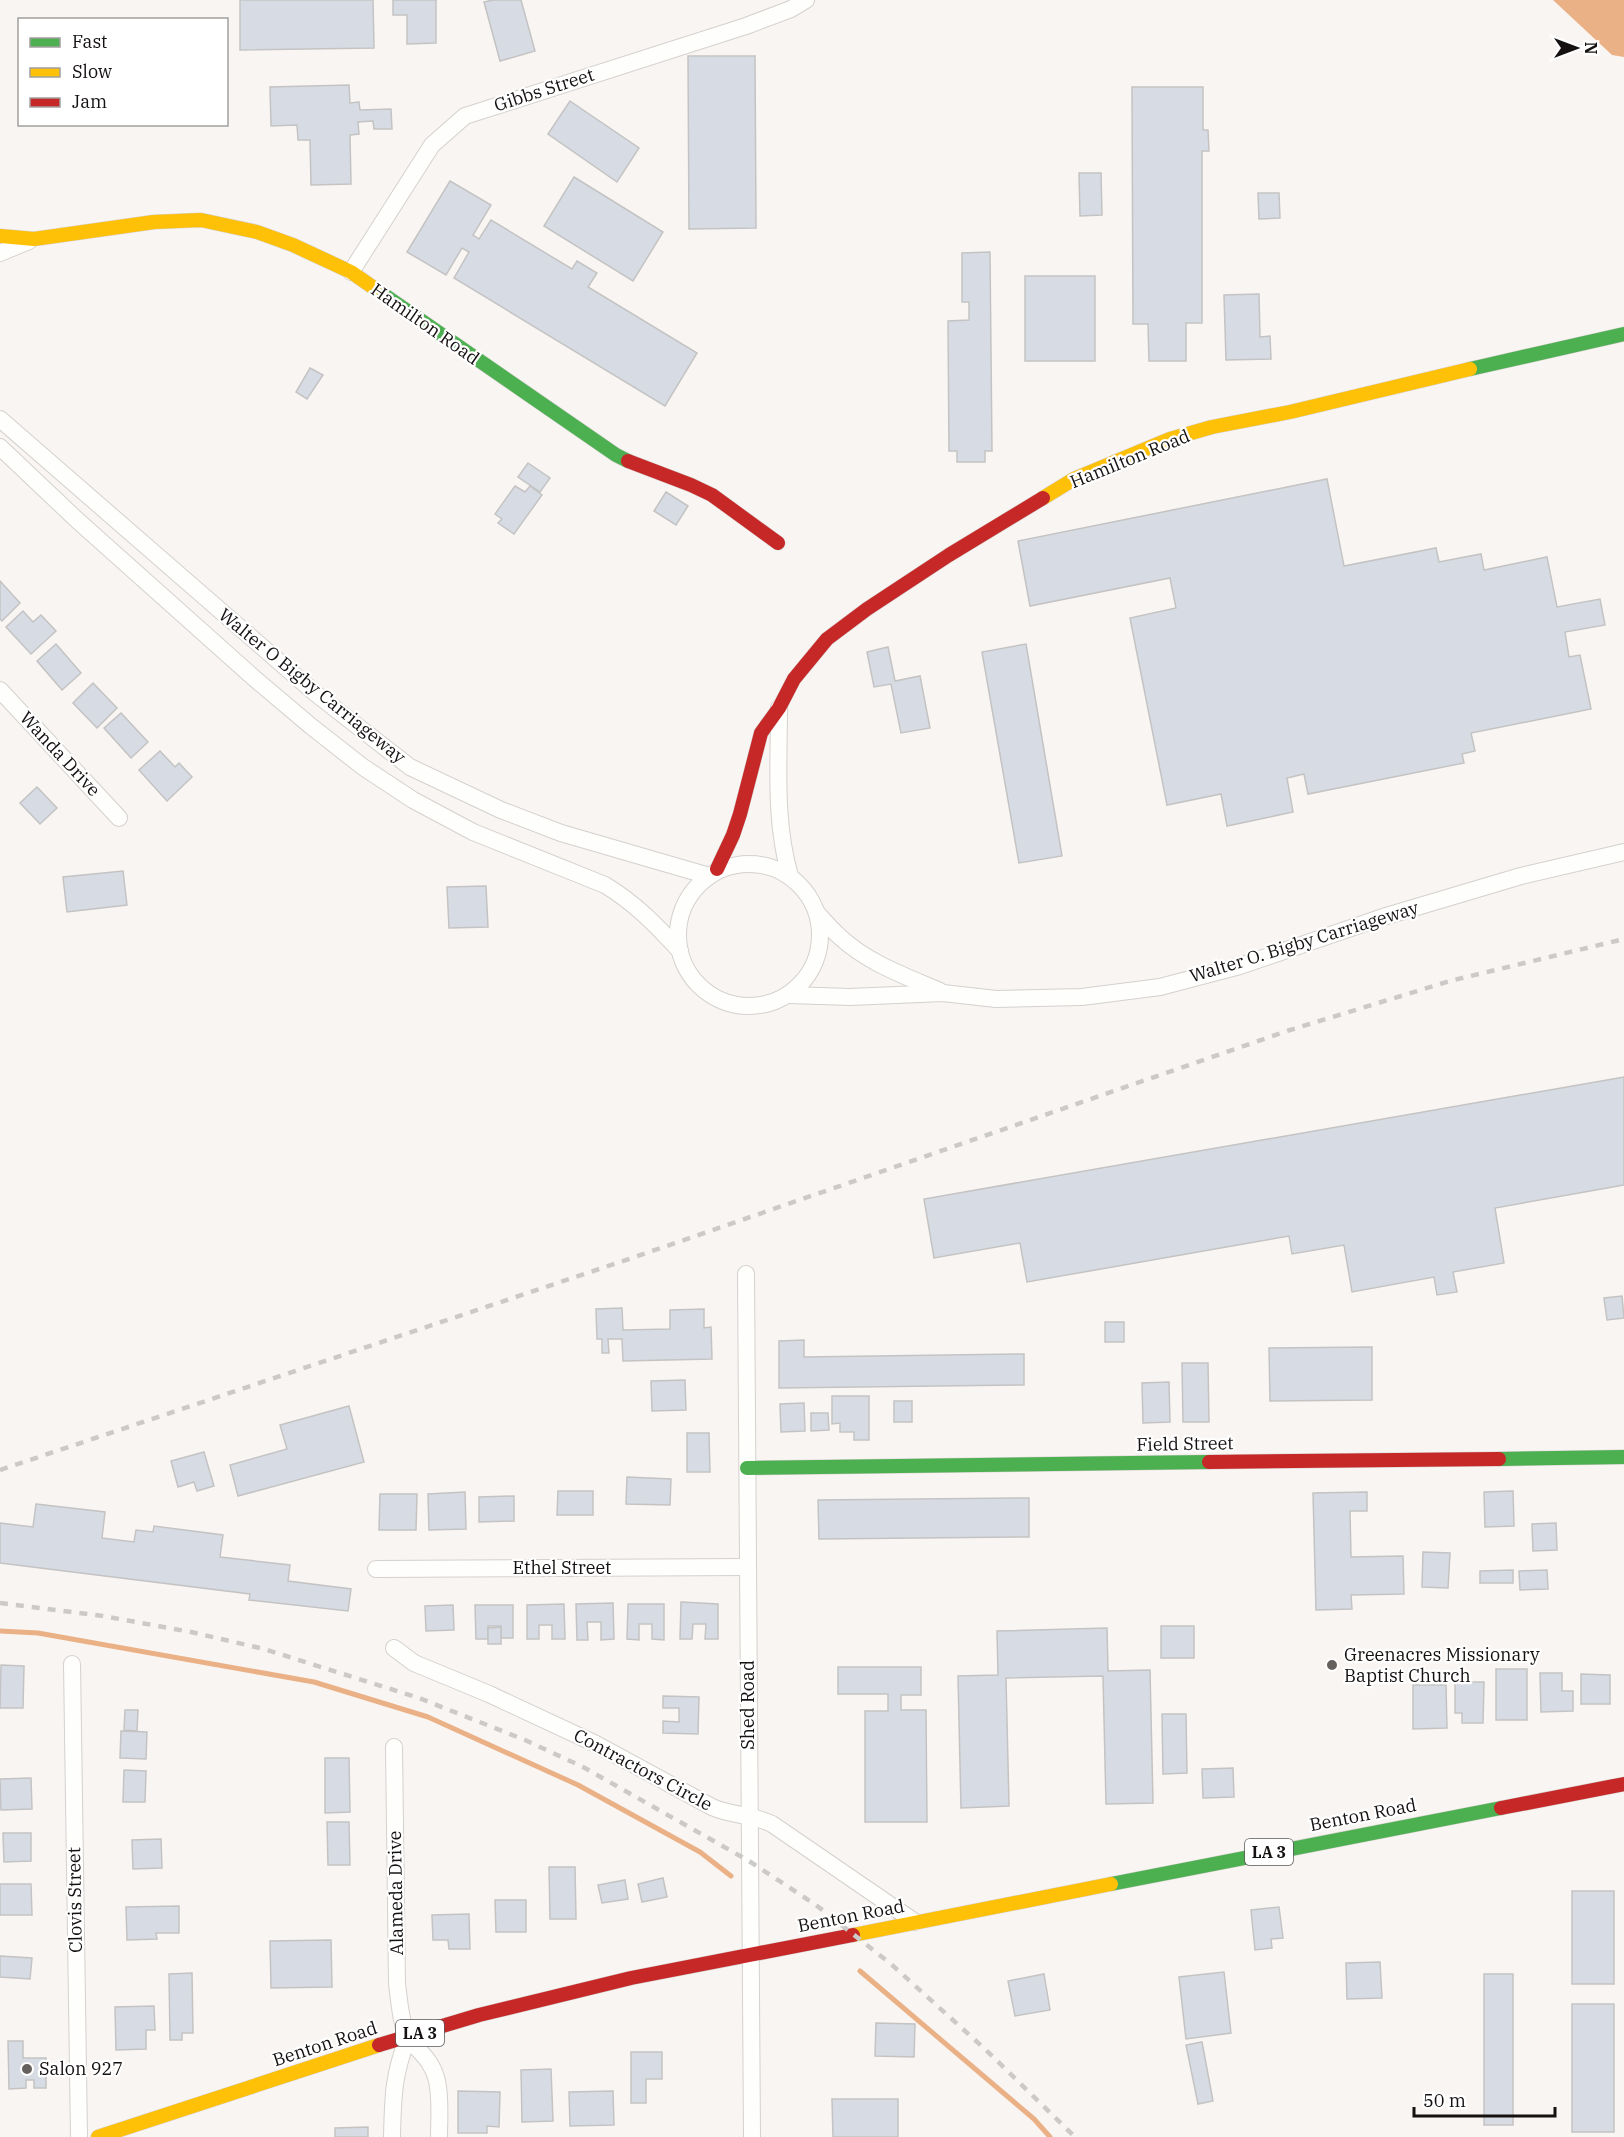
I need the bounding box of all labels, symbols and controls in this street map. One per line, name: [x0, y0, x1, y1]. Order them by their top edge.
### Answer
legend: [18, 18, 228, 126]
north arrow: [1546, 18, 1606, 78]
text: Fast: [72, 30, 107, 53]
text: N: [1581, 42, 1601, 54]
text: Slow: [72, 60, 112, 83]
street label: Gibbs Street: [491, 63, 597, 116]
text: Jam: [72, 90, 107, 113]
street label: Hamilton Road: [367, 278, 484, 370]
street label: Hamilton Road: [1066, 424, 1193, 493]
street label: Walter O Bigby Carriageway: [214, 603, 411, 768]
street label: Wanda Drive: [15, 706, 106, 801]
street label: Walter O. Bigby Carriageway: [1187, 896, 1421, 987]
street label: Field Street: [1136, 1431, 1234, 1456]
street label: Ethel Street: [513, 1556, 611, 1579]
place label: Greenacres Missionary Baptist Church: [1344, 1643, 1540, 1687]
marker: Greenacres Missionary Baptist Church: [1325, 1658, 1339, 1672]
street label: Shed Road: [736, 1660, 759, 1750]
street label: Contractors Circle: [570, 1723, 716, 1816]
street label: Benton Road: [1308, 1793, 1418, 1836]
street label: Alameda Drive: [383, 1830, 408, 1956]
road number: LA 3: [1245, 1839, 1293, 1865]
street label: Clovis Street: [62, 1847, 87, 1953]
street label: Benton Road: [796, 1894, 906, 1937]
street label: Benton Road: [270, 2016, 380, 2071]
road number: LA 3: [396, 2020, 444, 2046]
place label: Salon 927: [39, 2057, 123, 2080]
marker: Salon 927: [20, 2062, 34, 2076]
scale bar: [1414, 2080, 1555, 2118]
text: 50 m: [1423, 2089, 1466, 2112]

